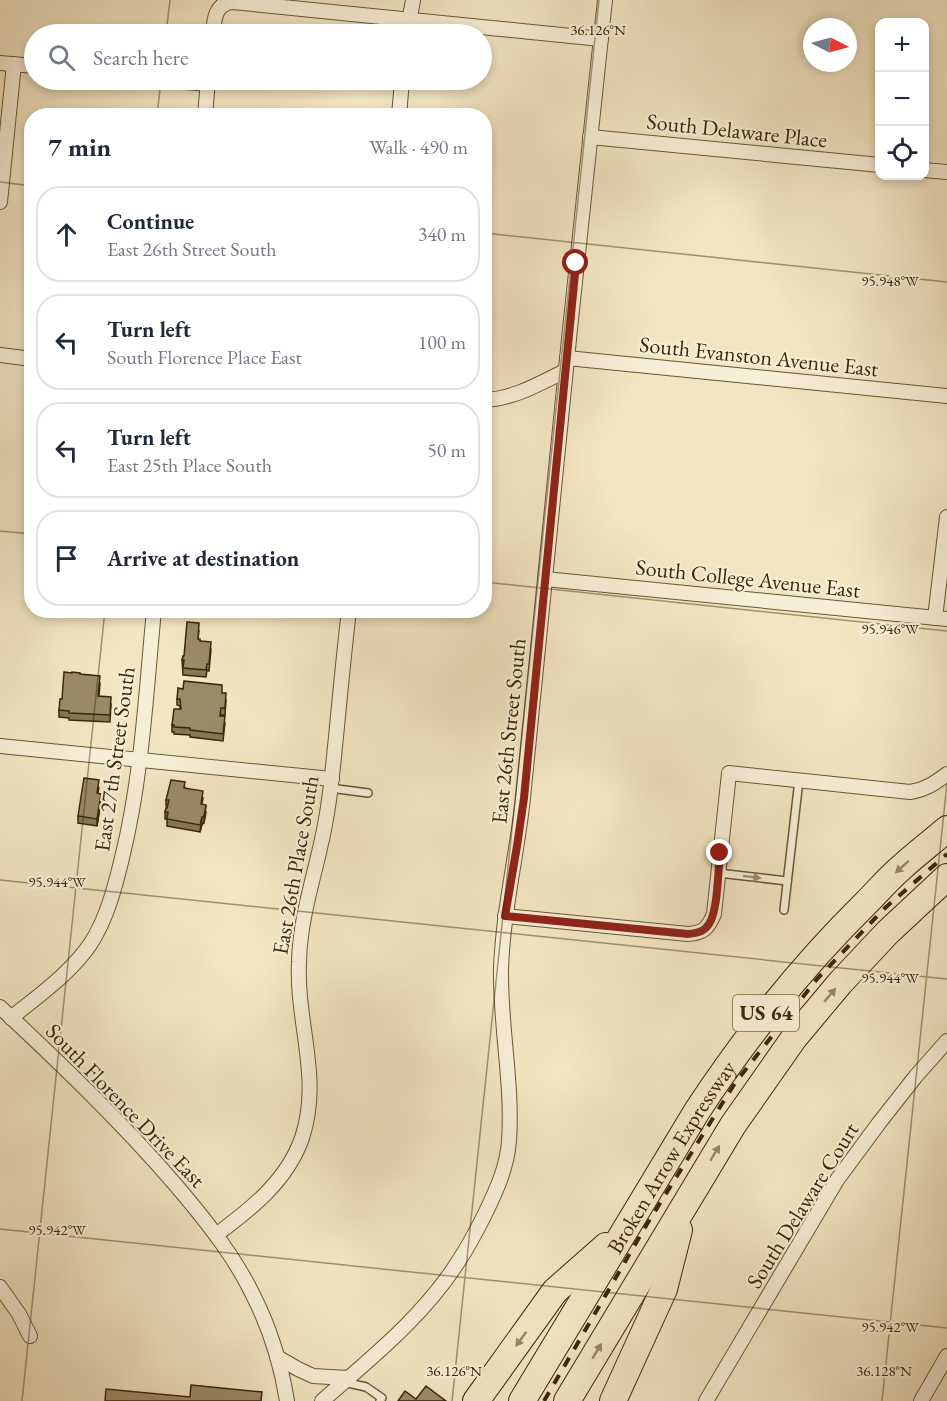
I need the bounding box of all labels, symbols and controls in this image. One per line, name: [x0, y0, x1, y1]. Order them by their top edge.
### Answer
north arrow: [803, 18, 857, 72]
map controls: [875, 18, 929, 180]
button: +: [875, 18, 929, 72]
text: 36.126°N: [570, 20, 626, 39]
search box: [24, 24, 492, 90]
icon: search: [45, 41, 78, 74]
text: Search here: [93, 43, 188, 72]
button: −: [875, 72, 929, 126]
street label: South Delaware Place: [645, 107, 829, 154]
button: locate: [875, 126, 929, 180]
text: 7 min: [48, 130, 111, 164]
text: Walk · 490 m: [369, 134, 468, 160]
text: Continue: [107, 207, 194, 236]
icon: ahead: [50, 218, 83, 251]
text: 340 m: [418, 221, 466, 247]
text: East 26th Street South: [107, 236, 277, 262]
route start: [562, 249, 588, 275]
text: 95.948°W: [861, 271, 919, 290]
text: Turn left: [107, 315, 191, 344]
icon: left: [50, 326, 83, 359]
text: 100 m: [418, 329, 466, 355]
street label: South Evanston Avenue East: [638, 330, 880, 383]
text: South Florence Place East: [107, 344, 302, 370]
text: Turn left: [107, 423, 191, 452]
icon: left: [50, 434, 83, 467]
text: 50 m: [427, 437, 466, 463]
text: East 25th Place South: [107, 452, 272, 478]
icon: arrive: [50, 542, 83, 575]
text: Arrive at destination: [107, 544, 299, 573]
street label: South College Avenue East: [634, 552, 862, 605]
text: 95.946°W: [861, 619, 919, 638]
street label: East 26th Street South: [484, 637, 533, 825]
street label: East 27th Street South: [87, 665, 142, 853]
street label: East 26th Place South: [265, 773, 326, 957]
route end: [706, 839, 732, 865]
one-way arrow: [895, 860, 910, 874]
text: 95.944°W: [28, 872, 86, 891]
one-way arrow: [743, 872, 762, 882]
text: 95.944°W: [861, 968, 919, 987]
one-way arrow: [823, 987, 836, 1003]
road number: US 64: [733, 995, 799, 1031]
street label: South Florence Drive East: [40, 1017, 212, 1194]
street label: Broken Arrow Expressway: [600, 1054, 743, 1259]
street label: South Delaware Court: [740, 1117, 865, 1294]
one-way arrow: [710, 1145, 721, 1161]
text: 95.942°W: [28, 1220, 86, 1239]
text: 95.942°W: [861, 1317, 919, 1336]
one-way arrow: [515, 1330, 527, 1346]
one-way arrow: [591, 1343, 602, 1359]
text: 36.126°N: [426, 1361, 482, 1380]
text: 36.128°N: [856, 1361, 912, 1380]

